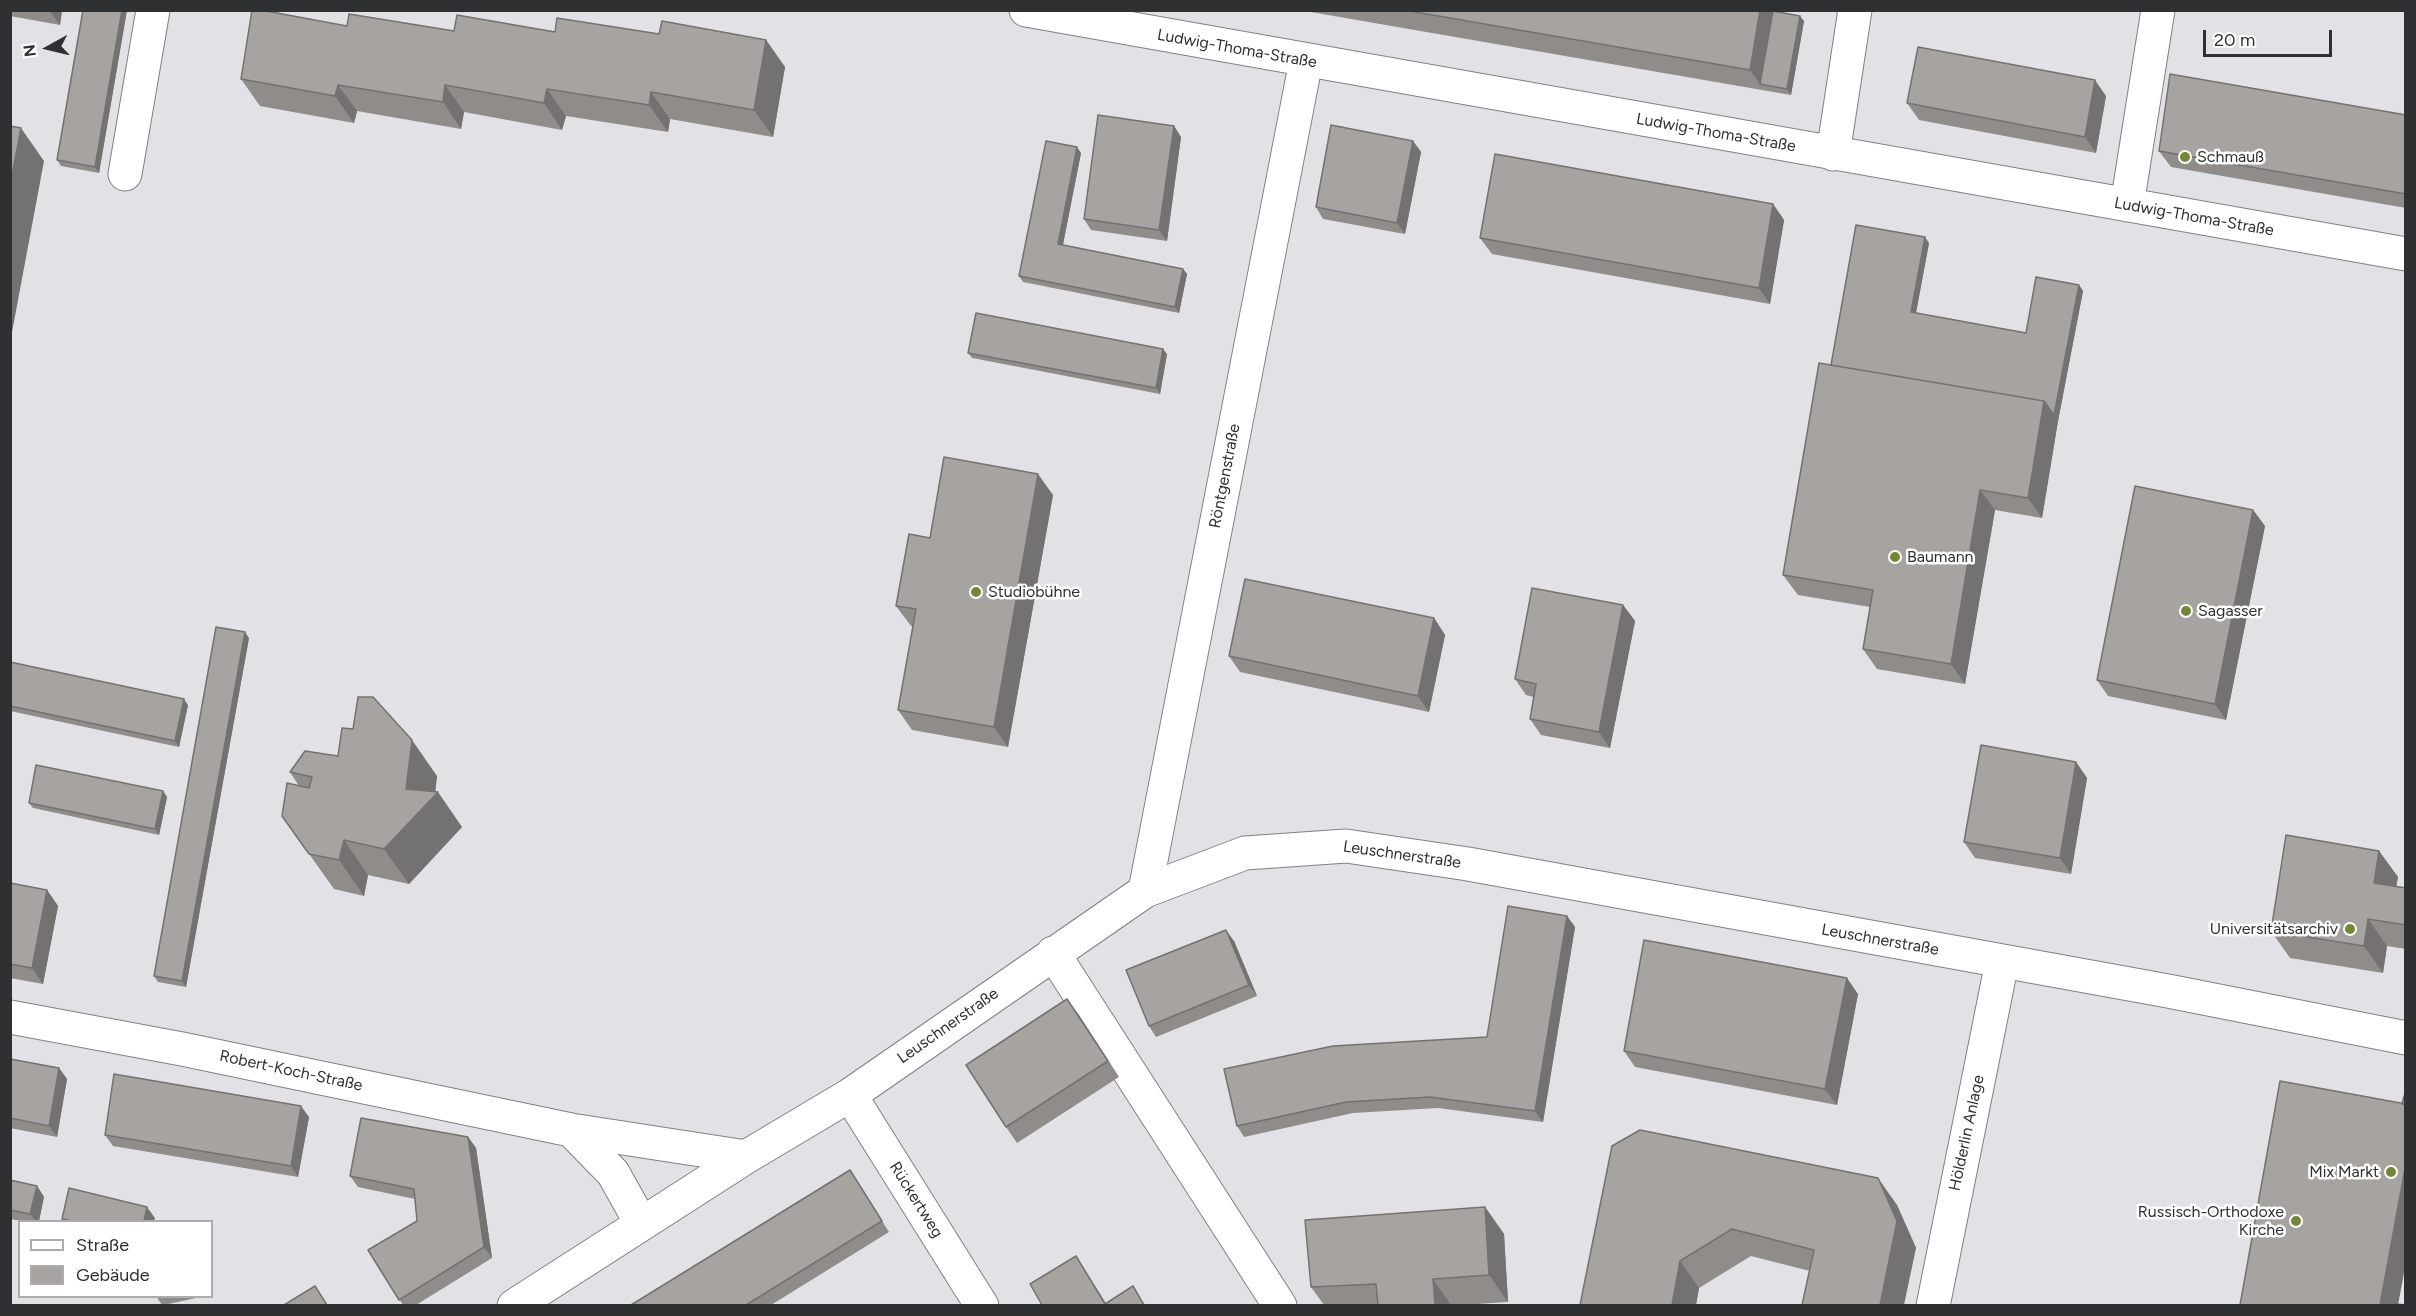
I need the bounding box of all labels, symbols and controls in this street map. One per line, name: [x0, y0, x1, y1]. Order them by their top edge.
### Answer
north arrow: [18, 18, 78, 78]
scale bar: [2206, 18, 2335, 56]
street label: Ludwig-Thoma-Straße: [1156, 26, 1318, 72]
text: 20 m: [2214, 29, 2255, 51]
text: N: [19, 43, 40, 58]
street label: Ludwig-Thoma-Straße: [1635, 110, 1797, 156]
place label: Schmauß: [2197, 147, 2264, 167]
marker: Schmauß: [2178, 150, 2192, 164]
street label: Ludwig-Thoma-Straße: [2113, 194, 2275, 240]
street label: Röntgenstraße: [1205, 422, 1245, 530]
place label: Baumann: [1907, 547, 1973, 567]
marker: Baumann: [1888, 550, 1902, 564]
place label: Studiobühne: [988, 582, 1080, 602]
marker: Studiobühne: [969, 585, 983, 599]
place label: Sagasser: [2198, 601, 2263, 621]
marker: Sagasser: [2179, 604, 2193, 618]
street label: Leuschnerstraße: [1342, 837, 1462, 873]
place label: Universitätsarchiv: [2210, 919, 2338, 939]
street label: Leuschnerstraße: [1820, 920, 1940, 960]
marker: Universitätsarchiv: [2343, 922, 2357, 936]
street label: Leuschnerstraße: [894, 984, 1002, 1068]
street label: Robert-Koch-Straße: [218, 1046, 364, 1096]
street label: Hölderlin Anlage: [1945, 1073, 1989, 1193]
street label: Rückertweg: [885, 1159, 947, 1241]
place label: Mix Markt: [2309, 1162, 2379, 1182]
marker: Mix Markt: [2384, 1165, 2398, 1179]
place label: Russisch-Orthodoxe Kirche: [2138, 1202, 2284, 1240]
marker: Russisch-Orthodoxe Kirche: [2289, 1214, 2303, 1228]
legend: [18, 1220, 213, 1298]
text: Straße: [76, 1234, 129, 1256]
text: Gebäude: [76, 1264, 150, 1286]

